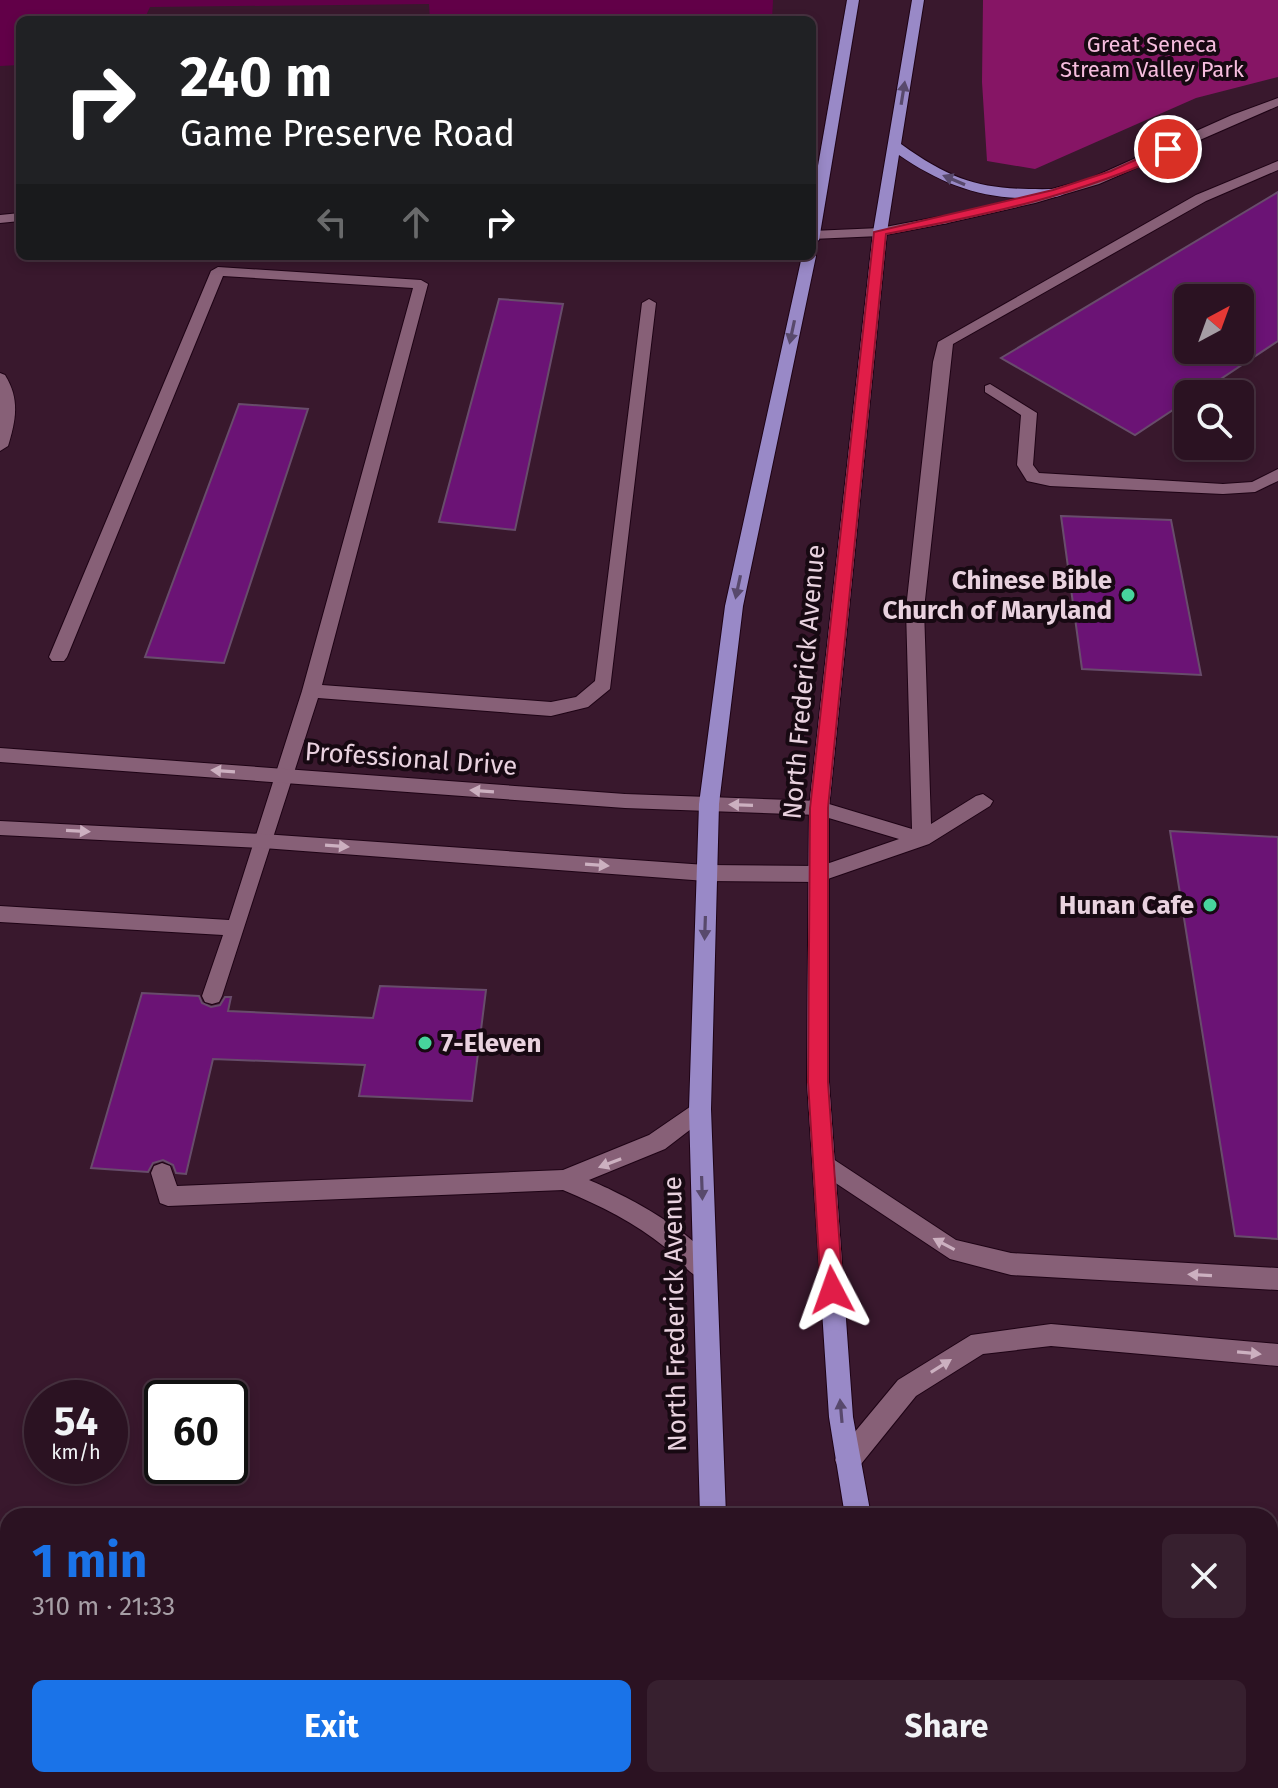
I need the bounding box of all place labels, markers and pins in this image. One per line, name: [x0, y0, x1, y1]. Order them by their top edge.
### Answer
pin: [1134, 115, 1202, 183]
place label: Chinese Bible Church of Maryland: [883, 565, 1112, 626]
marker: Chinese Bible Church of Maryland: [1119, 586, 1137, 604]
place label: Hunan Cafe: [1059, 890, 1194, 921]
marker: Hunan Cafe: [1201, 896, 1219, 914]
place label: 7-Eleven: [441, 1028, 541, 1059]
marker: 7-Eleven: [416, 1034, 434, 1052]

